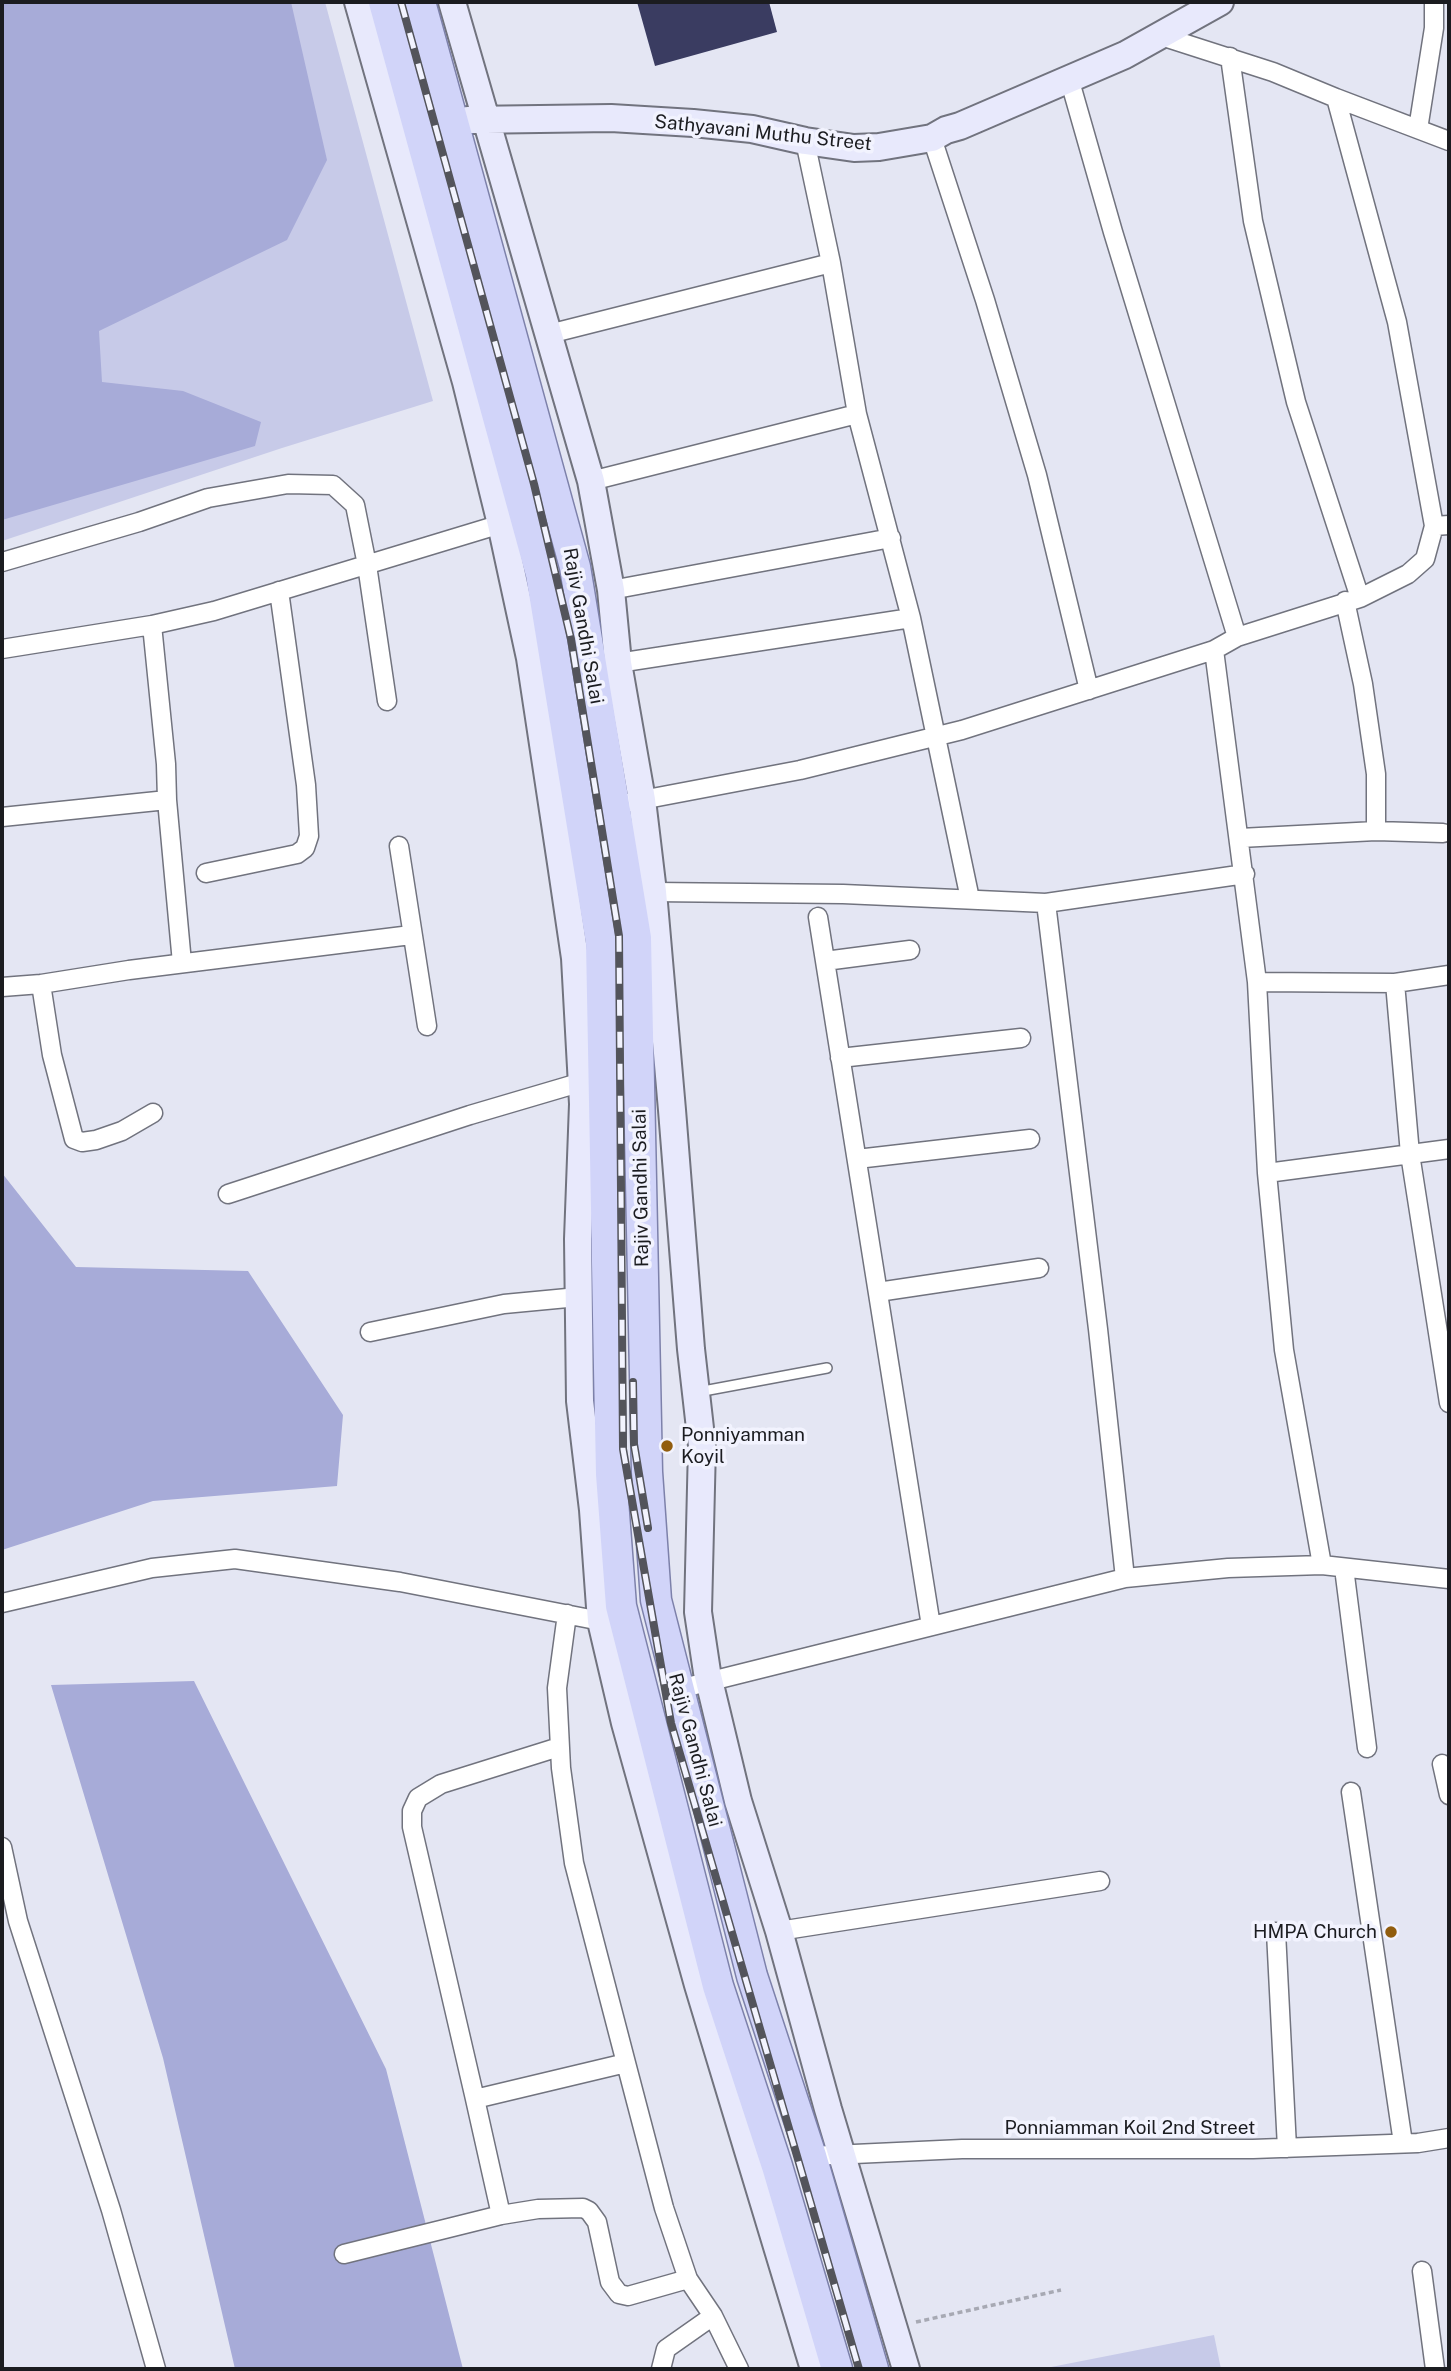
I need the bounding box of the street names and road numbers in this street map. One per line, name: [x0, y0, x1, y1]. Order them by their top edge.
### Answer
street label: Sathyavani Muthu Street: [653, 110, 873, 156]
street label: Rajiv Gandhi Salai: [558, 546, 608, 706]
street label: Rajiv Gandhi Salai: [628, 1109, 654, 1267]
street label: Rajiv Gandhi Salai: [663, 1671, 727, 1829]
street label: Ponniamman Koil 2nd Street: [1005, 2117, 1255, 2139]

